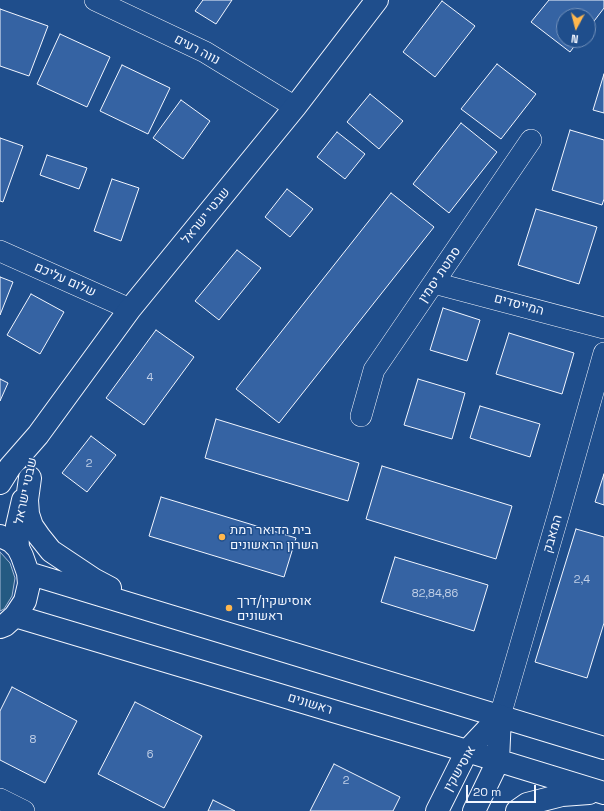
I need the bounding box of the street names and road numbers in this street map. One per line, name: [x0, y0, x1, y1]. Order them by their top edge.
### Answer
street label: נווה רעים: [172, 32, 222, 68]
street label: שבטי ישראל: [179, 185, 233, 247]
street label: סמטת יסמין: [416, 244, 464, 306]
street label: שלום עליכם: [32, 259, 98, 301]
street label: המייסדים: [492, 291, 546, 319]
street label: שבטי ישראל: [11, 456, 41, 526]
street label: המאבק: [540, 513, 566, 555]
street label: ראשונים: [286, 690, 334, 718]
street label: אוסישקין: [441, 743, 479, 795]

